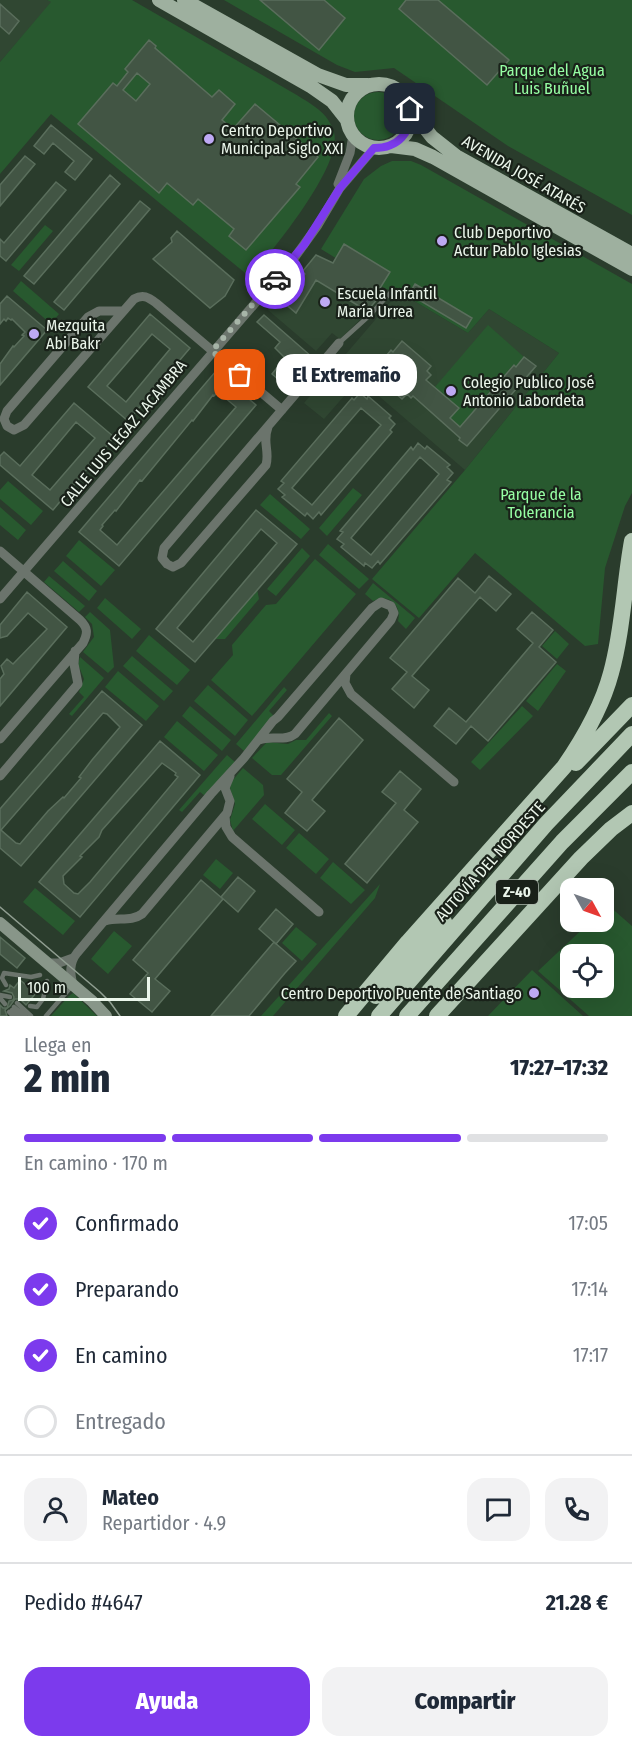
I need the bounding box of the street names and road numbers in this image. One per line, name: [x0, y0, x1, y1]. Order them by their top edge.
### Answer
street label: AVENIDA JOSÉ ATARÉS: [459, 131, 589, 218]
street label: CALLE LUIS LEGAZ LACAMBRA: [56, 355, 191, 511]
street label: AUTOVÍA DEL NORDESTE: [432, 798, 549, 925]
road number: Z-40: [496, 880, 538, 904]

